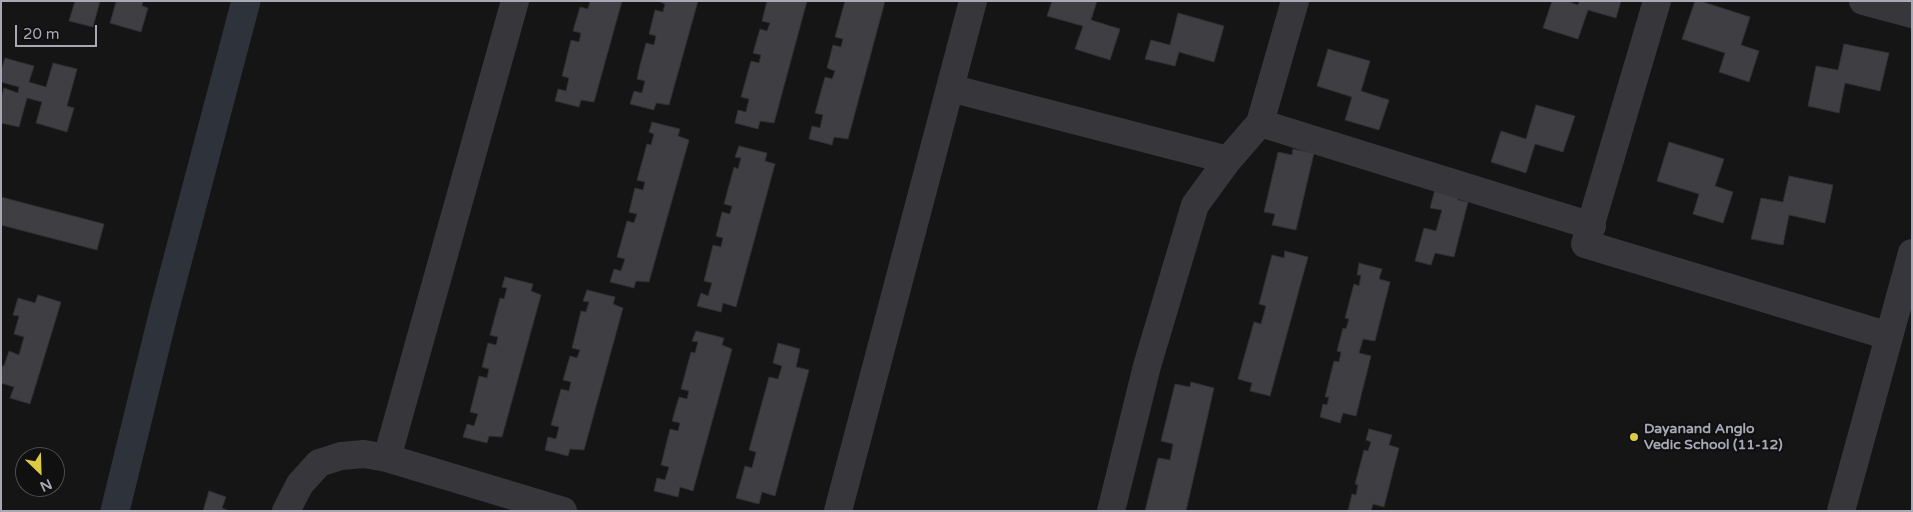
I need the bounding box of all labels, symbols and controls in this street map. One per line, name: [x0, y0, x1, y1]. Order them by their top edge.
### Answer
scale bar: [18, 15, 100, 47]
text: 20 m: [23, 25, 60, 43]
place label: Dayanand Anglo Vedic School (11-12): [1644, 421, 1783, 454]
marker: Dayanand Anglo Vedic School (11-12): [1628, 431, 1640, 443]
north arrow: [15, 447, 65, 497]
text: N: [37, 475, 54, 495]

